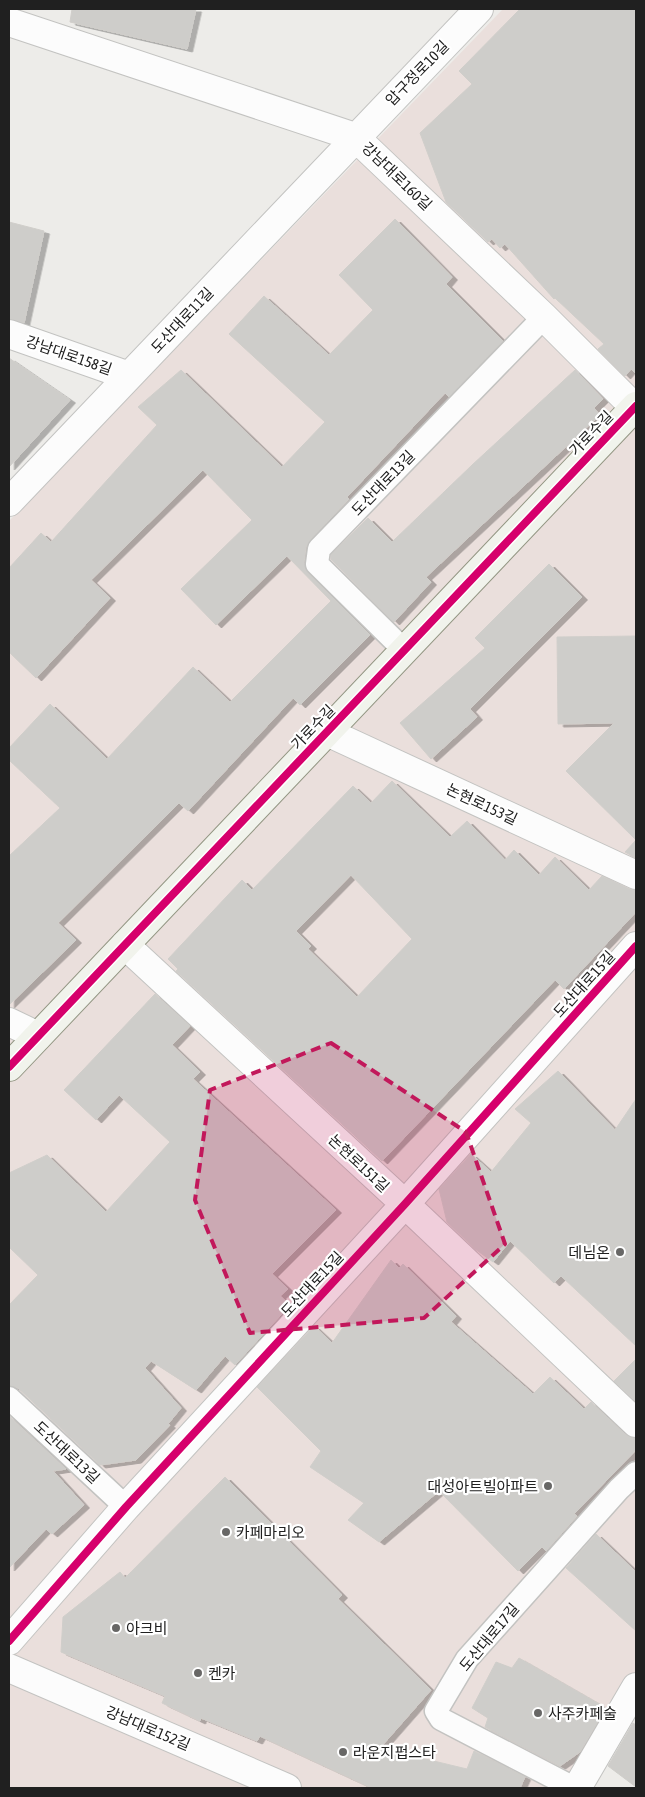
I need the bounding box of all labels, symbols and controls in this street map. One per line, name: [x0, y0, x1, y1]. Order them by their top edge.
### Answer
street label: 압구정로10길: [382, 37, 452, 109]
street label: 강남대로160길: [359, 139, 435, 213]
street label: 도산대로11길: [147, 284, 217, 356]
street label: 강남대로158길: [24, 332, 114, 378]
street label: 가로수길: [566, 407, 616, 459]
street label: 도산대로13길: [348, 447, 418, 519]
street label: 가로수길: [288, 701, 338, 753]
street label: 논현로153길: [444, 780, 520, 828]
street label: 도산대로15길: [550, 947, 618, 1021]
street label: 논현로151길: [325, 1131, 393, 1195]
place label: 데님온: [569, 1244, 610, 1261]
marker: 데님온: [614, 1246, 626, 1258]
street label: 도산대로15길: [277, 1248, 347, 1320]
street label: 도산대로13길: [31, 1417, 103, 1487]
place label: 대성아트빌아파트: [428, 1478, 538, 1495]
marker: 대성아트빌아파트: [542, 1480, 554, 1492]
place label: 카페마리오: [236, 1524, 305, 1541]
marker: 카페마리오: [220, 1526, 232, 1538]
street label: 도산대로17길: [456, 1600, 522, 1674]
place label: 아크비: [126, 1620, 167, 1637]
marker: 아크비: [110, 1622, 122, 1634]
place label: 켄카: [208, 1665, 236, 1682]
marker: 켄카: [192, 1667, 204, 1679]
street label: 강남대로152길: [103, 1703, 193, 1753]
place label: 사주카페술: [548, 1705, 617, 1722]
marker: 사주카페술: [532, 1707, 544, 1719]
place label: 라운지펍스타: [353, 1744, 436, 1761]
marker: 라운지펍스타: [337, 1746, 349, 1758]

